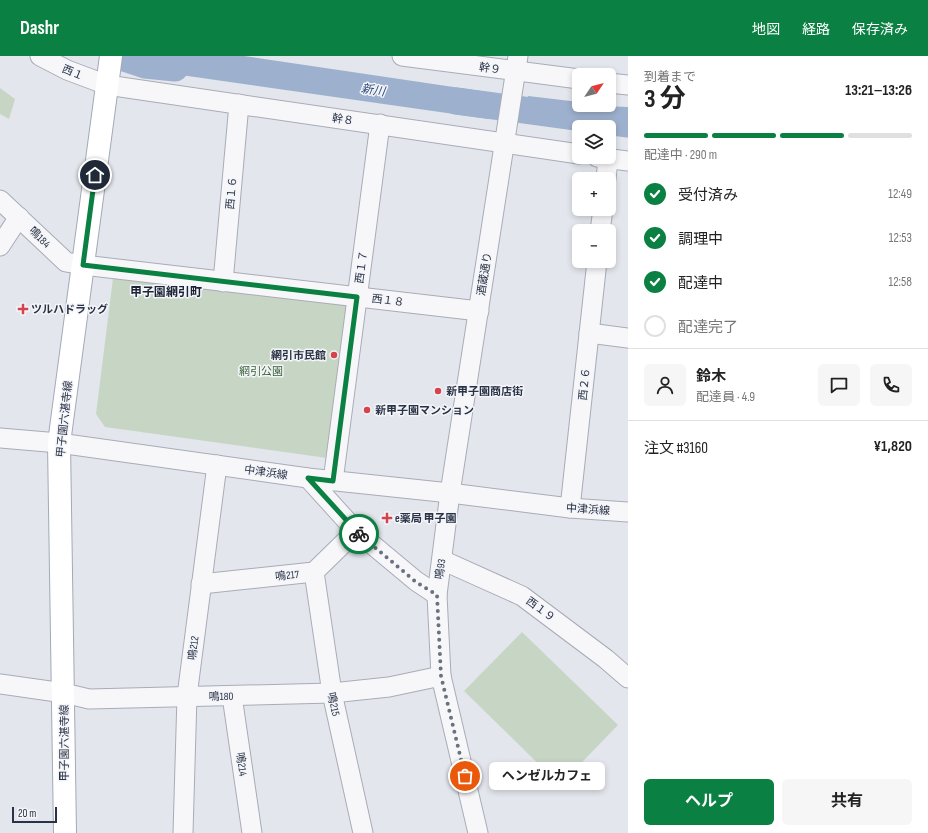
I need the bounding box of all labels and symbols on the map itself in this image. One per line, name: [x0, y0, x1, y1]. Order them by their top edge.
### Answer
street label: 幹９: [478, 61, 502, 76]
street label: 西１: [60, 62, 85, 83]
north arrow: [572, 68, 616, 112]
water label: 新川: [360, 81, 388, 100]
street label: 幹８: [331, 112, 355, 127]
pin: [78, 158, 112, 192]
street label: 西１６: [224, 176, 239, 210]
street label: 鳴184: [26, 224, 53, 251]
street label: 西１７: [353, 250, 370, 284]
street label: 酒蔵通り: [475, 251, 494, 297]
district label: 甲子園網引町: [130, 285, 202, 300]
street label: 西１８: [371, 292, 405, 309]
place label: ツルハドラッグ: [31, 303, 108, 316]
marker: ツルハドラッグ: [18, 304, 28, 314]
place label: 網引市民館: [271, 349, 326, 362]
marker: 網引市民館: [329, 350, 339, 360]
park label: 網引公園: [239, 365, 283, 378]
street label: 西２６: [576, 367, 593, 401]
street label: 甲子園六湛寺線: [54, 380, 75, 458]
place label: 新甲子園商店街: [446, 385, 523, 398]
marker: 新甲子園商店街: [433, 386, 443, 396]
place label: 新甲子園マンション: [375, 404, 474, 417]
marker: 新甲子園マンション: [362, 405, 372, 415]
street label: 中津浜線: [243, 463, 289, 482]
street label: 中津浜線: [566, 501, 610, 518]
place label: e薬局 甲子園: [395, 512, 456, 525]
marker: e薬局 甲子園: [382, 513, 392, 523]
courier: [339, 514, 379, 554]
street label: 鳴93: [433, 558, 448, 580]
street label: 鳴217: [275, 568, 300, 583]
street label: 西１９: [524, 594, 558, 624]
street label: 鳴212: [186, 635, 201, 661]
street label: 鳴180: [209, 690, 233, 703]
street label: 鳴215: [325, 691, 342, 717]
street label: 甲子園六湛寺線: [58, 705, 71, 782]
street label: 鳴214: [233, 751, 250, 777]
pin: [448, 759, 482, 793]
callout: ヘンゼルカフェ: [489, 762, 605, 790]
scale bar: [12, 805, 57, 824]

